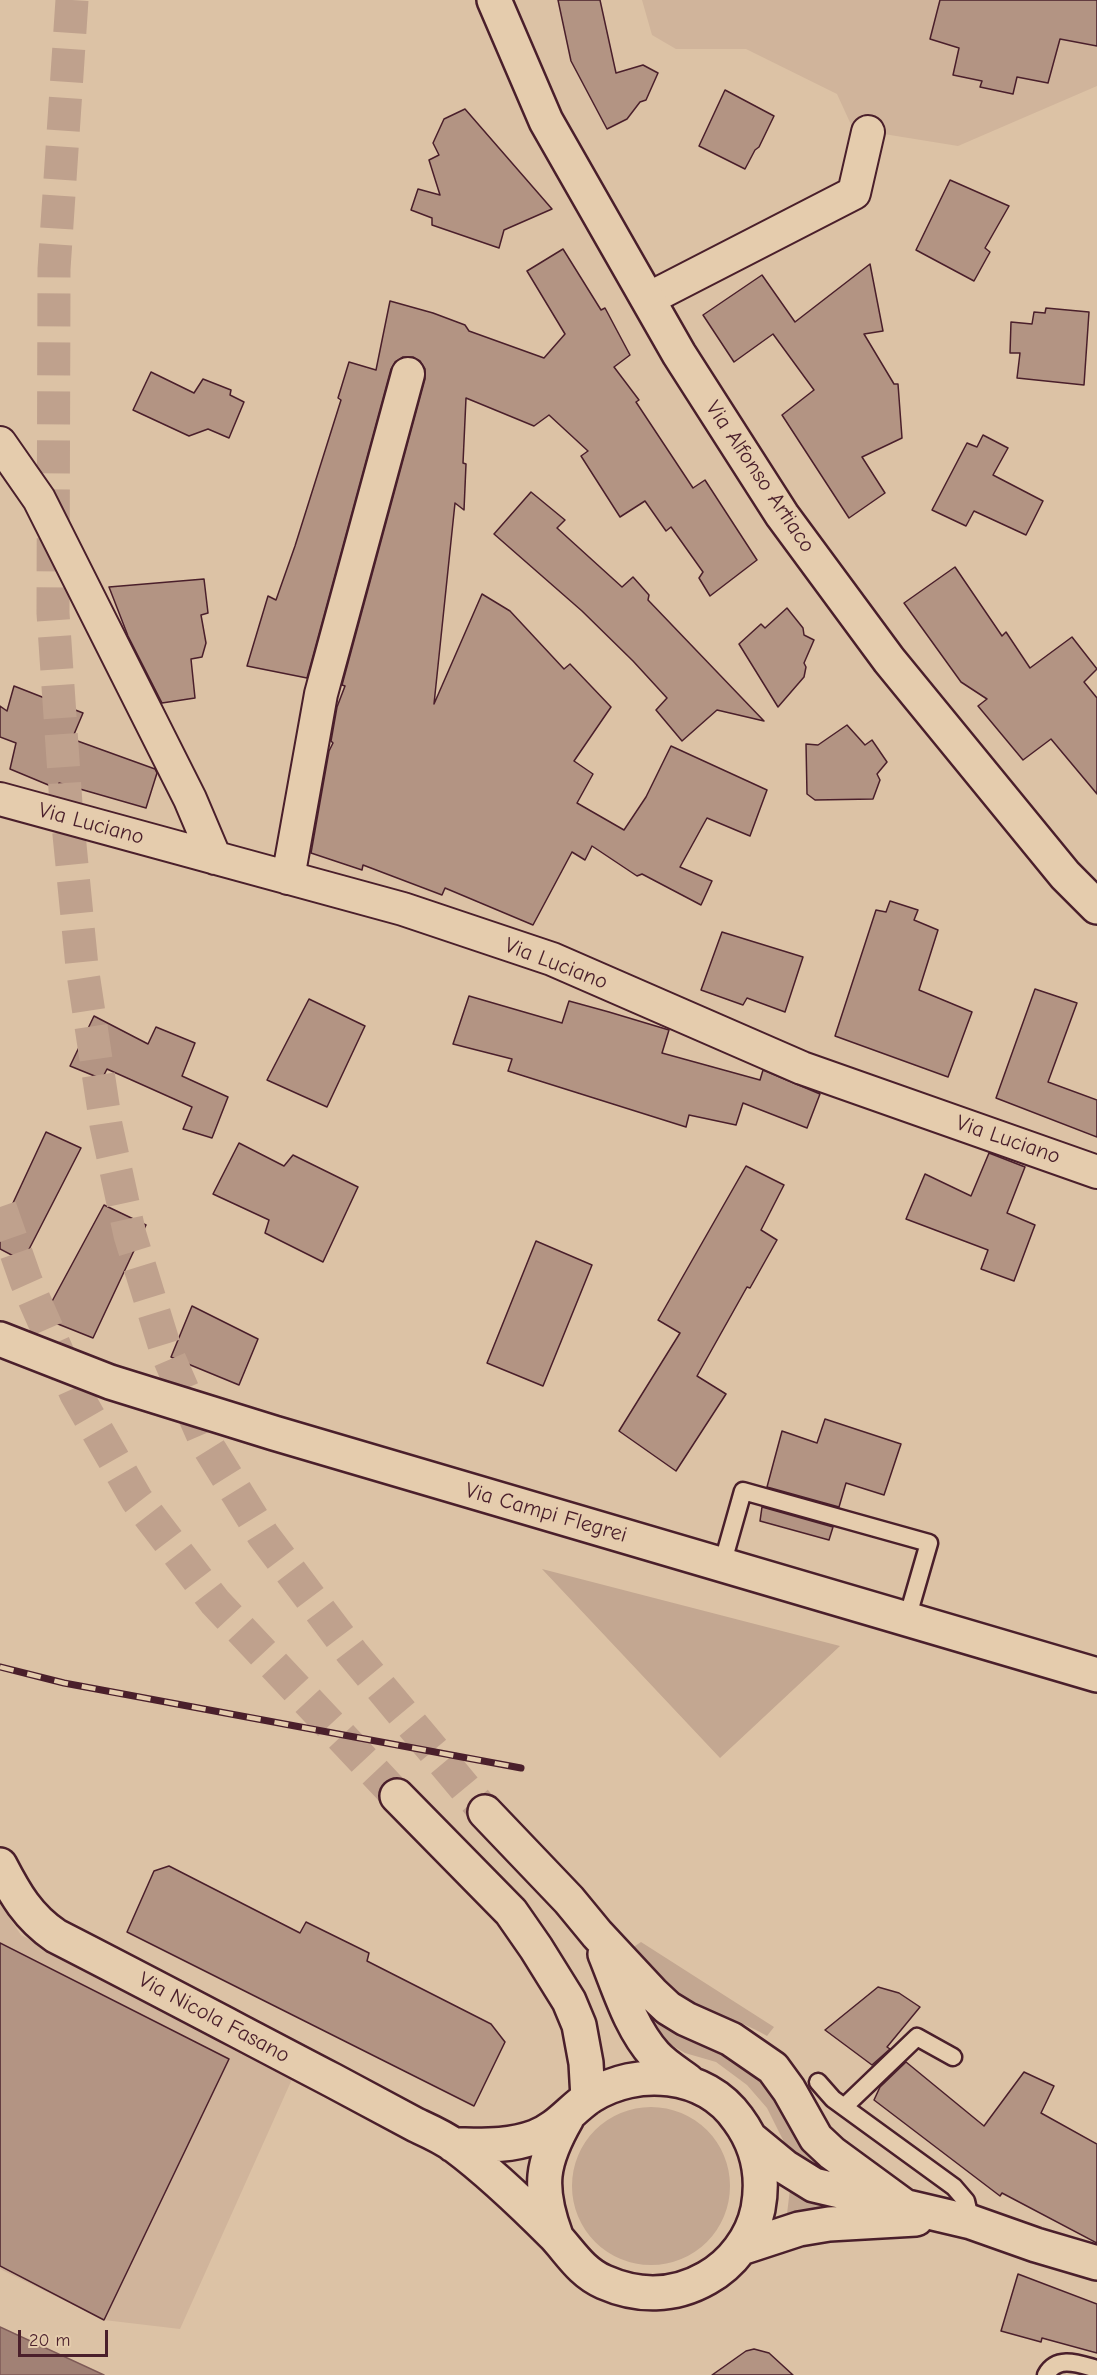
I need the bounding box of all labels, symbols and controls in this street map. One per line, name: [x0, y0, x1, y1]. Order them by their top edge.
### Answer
street label: Via Alfonso Artiaco: [700, 396, 820, 558]
street label: Via Luciano: [35, 797, 147, 851]
street label: Via Luciano: [501, 932, 611, 996]
street label: Via Luciano: [953, 1110, 1063, 1170]
street label: Via Campi Flegrei: [462, 1477, 630, 1549]
street label: Via Nicola Fasano: [134, 1967, 294, 2069]
scale bar: [21, 2318, 111, 2356]
text: 20 m: [29, 2330, 70, 2351]

